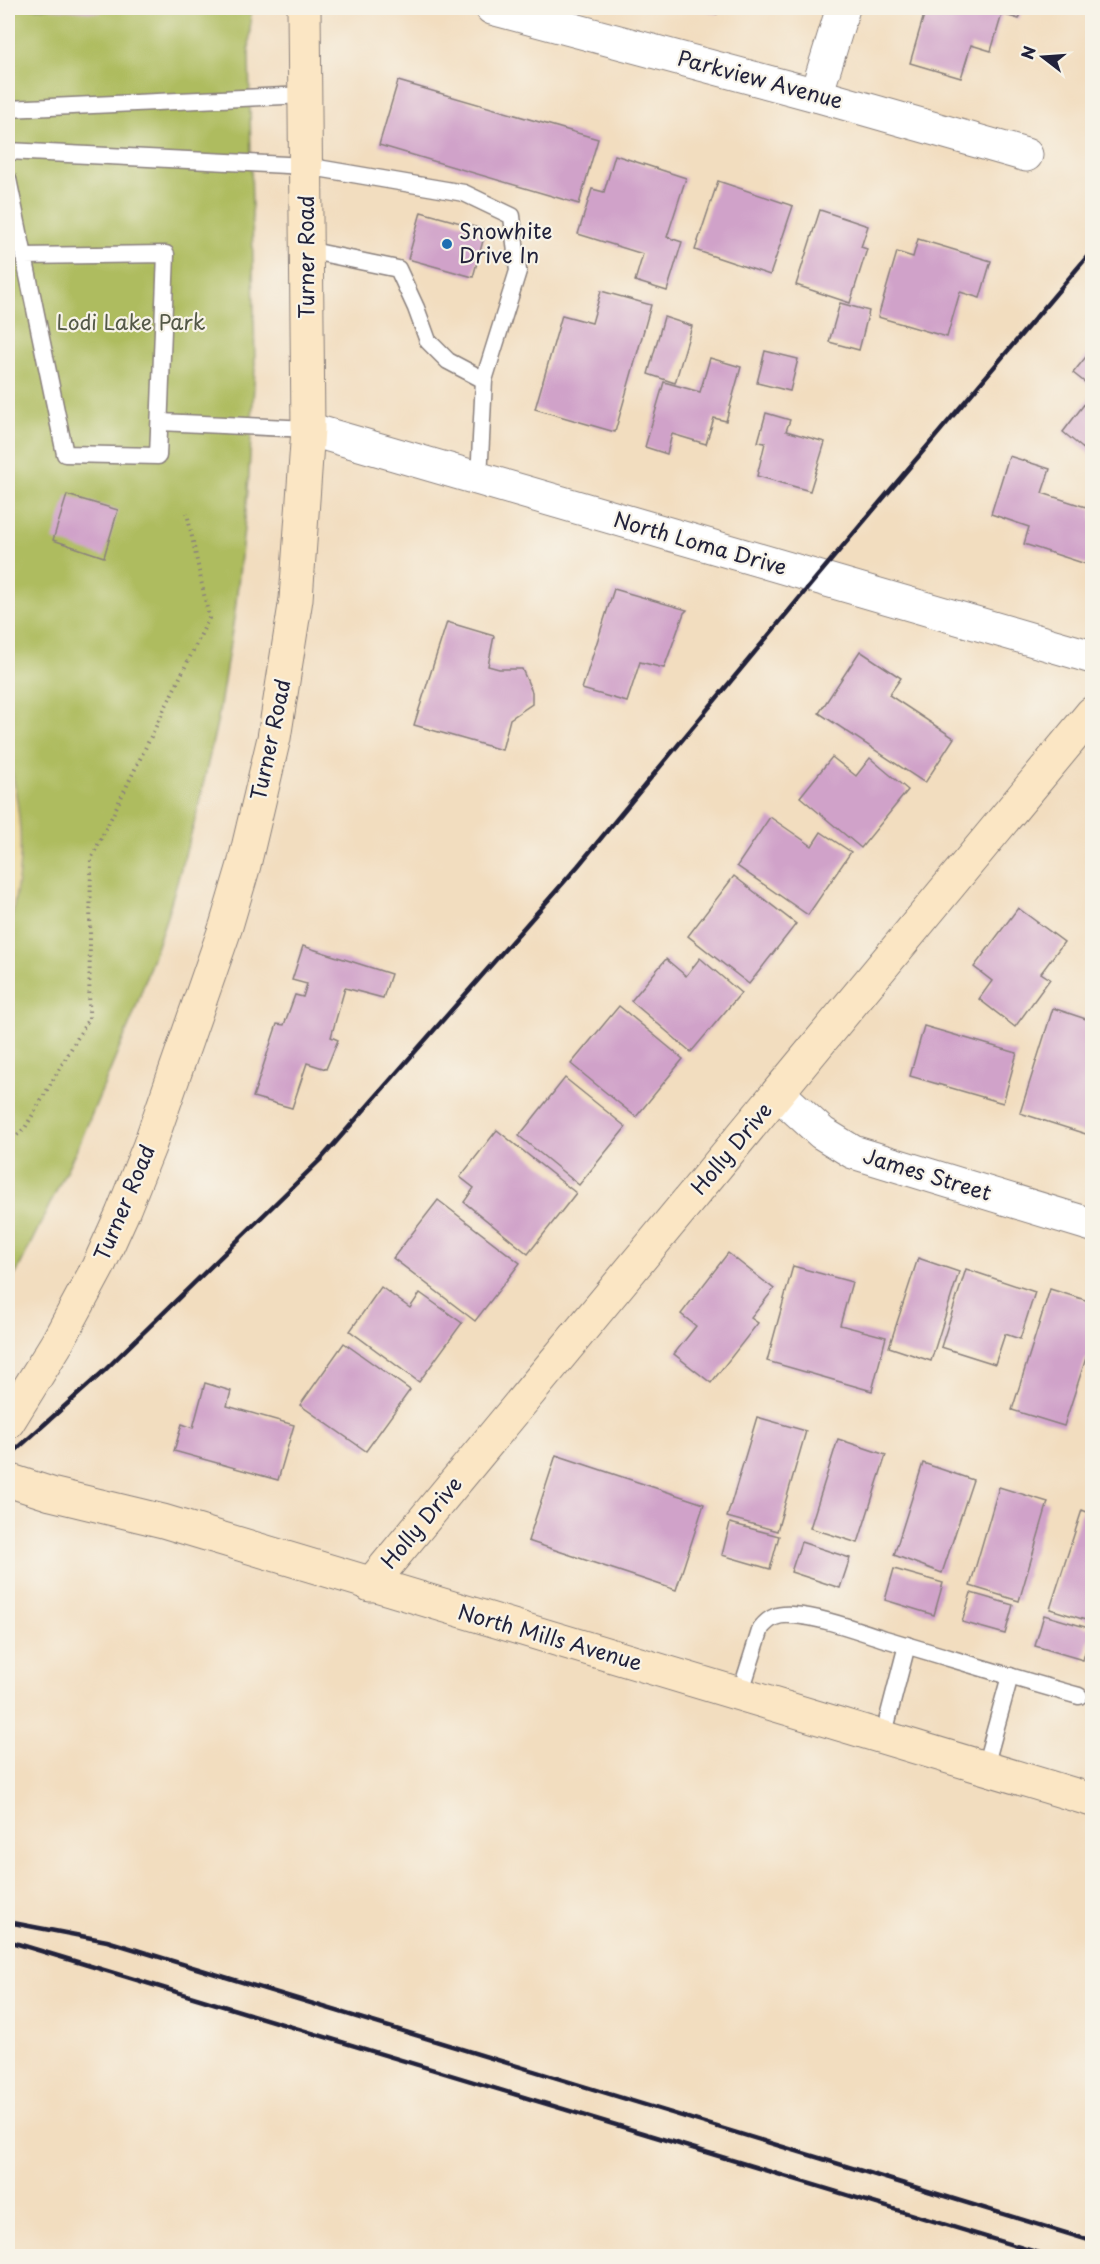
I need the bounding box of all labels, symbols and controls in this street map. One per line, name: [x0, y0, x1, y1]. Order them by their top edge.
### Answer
north arrow: [1013, 27, 1073, 87]
street label: Parkview Avenue: [674, 41, 847, 115]
text: N: [1014, 43, 1041, 62]
street label: Turner Road: [289, 195, 321, 319]
place label: Snowhite Drive In: [459, 214, 552, 270]
marker: Snowhite Drive In: [440, 237, 454, 251]
park label: Lodi Lake Park: [57, 305, 206, 337]
street label: North Loma Drive: [610, 502, 791, 582]
street label: Turner Road: [241, 676, 298, 803]
street label: Holly Drive: [682, 1094, 779, 1201]
street label: James Street: [859, 1138, 996, 1208]
street label: Turner Road: [84, 1139, 162, 1265]
street label: Holly Drive: [372, 1468, 469, 1575]
street label: North Mills Avenue: [455, 1594, 647, 1678]

